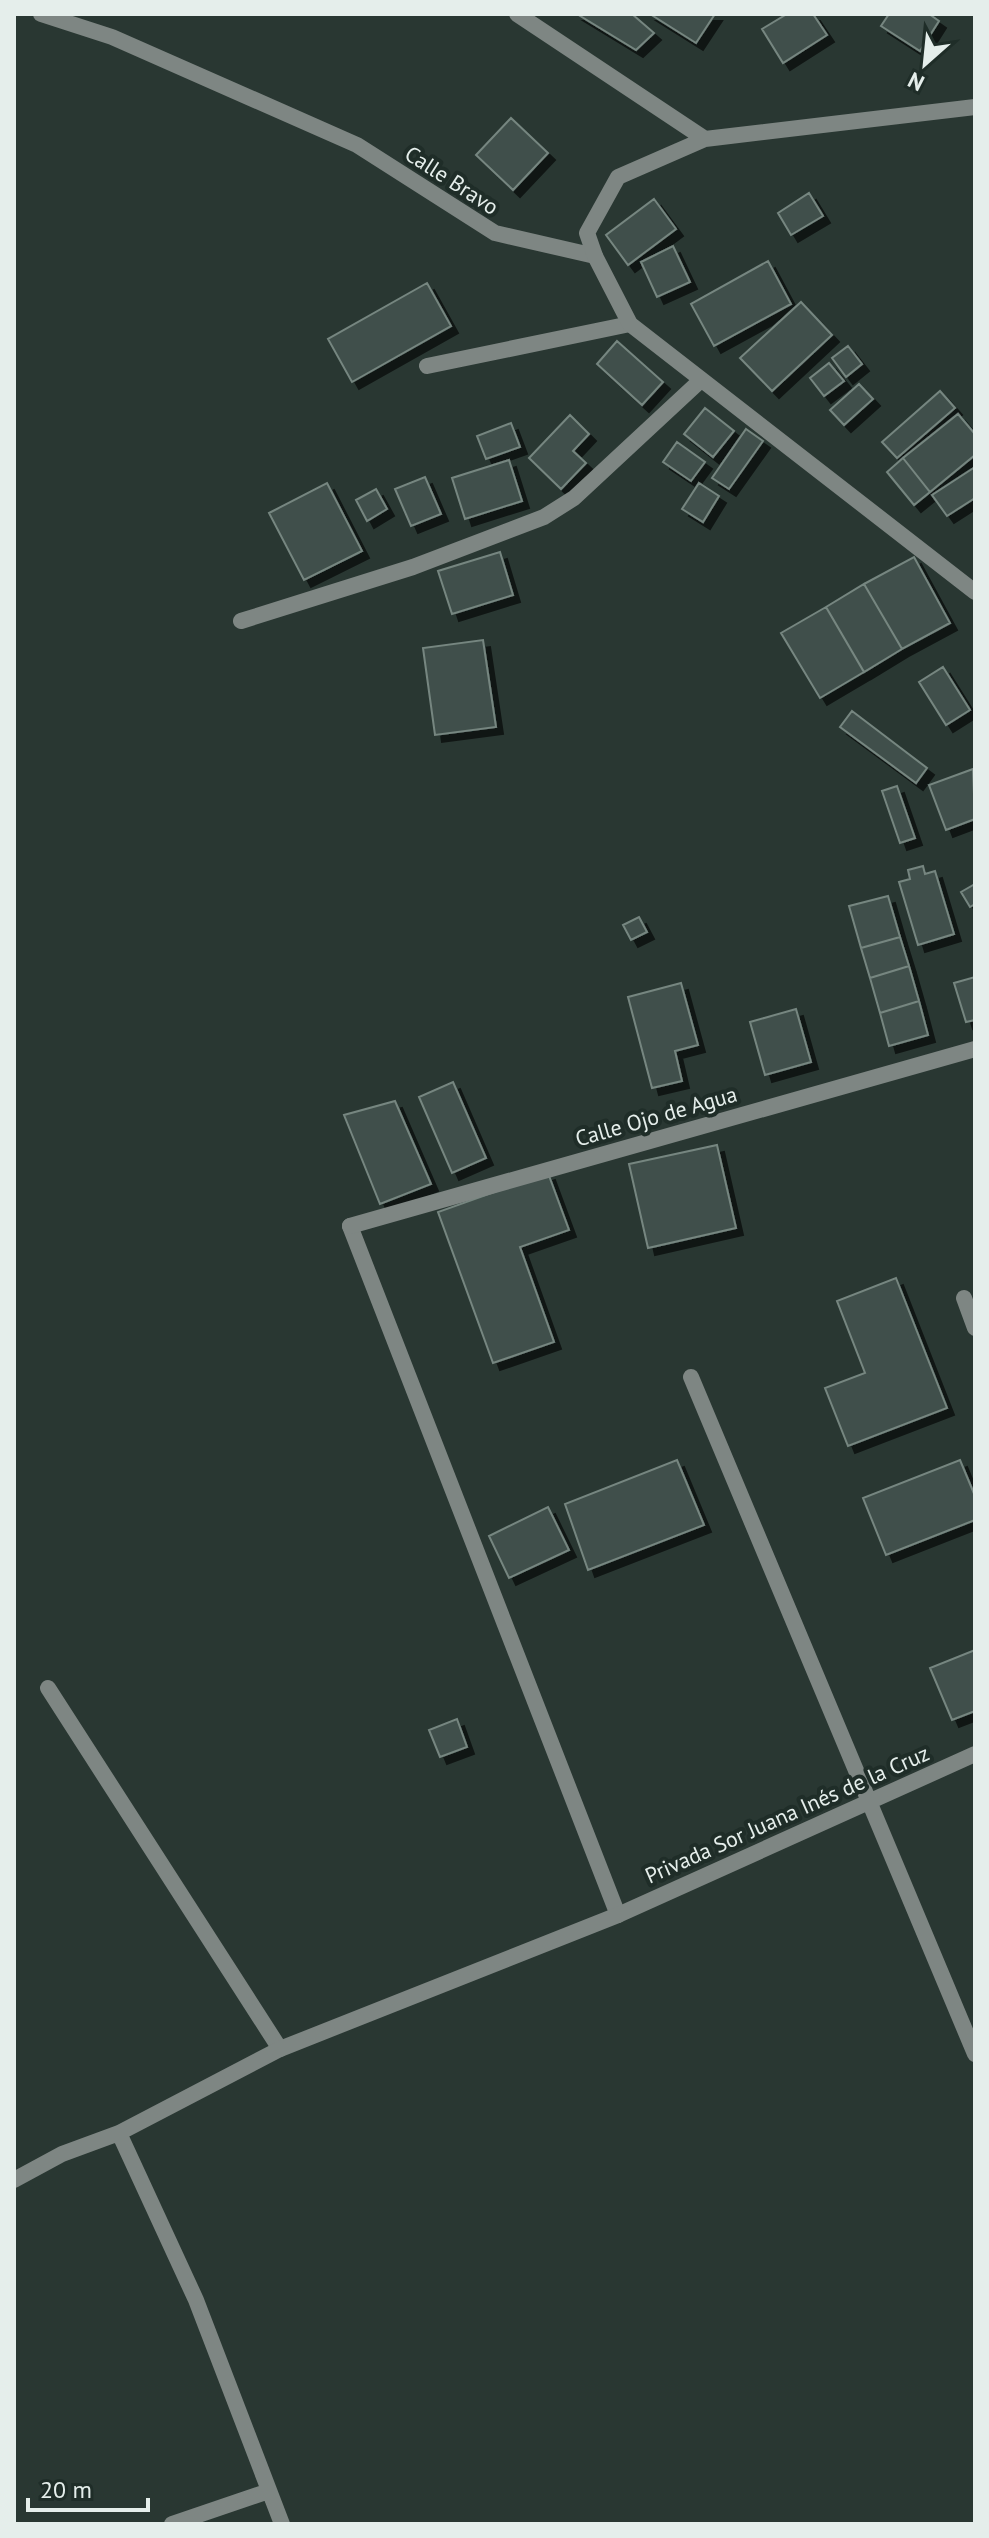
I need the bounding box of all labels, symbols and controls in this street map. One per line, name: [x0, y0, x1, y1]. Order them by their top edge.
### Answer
north arrow: [885, 24, 965, 104]
text: N: [903, 66, 929, 98]
street label: Calle Bravo: [400, 139, 504, 221]
street label: Calle Ojo de Agua: [572, 1080, 740, 1152]
street label: Privada Sor Juana Inés de la Cruz: [641, 1739, 933, 1889]
scale bar: [28, 2462, 148, 2512]
text: 20 m: [40, 2474, 92, 2505]

